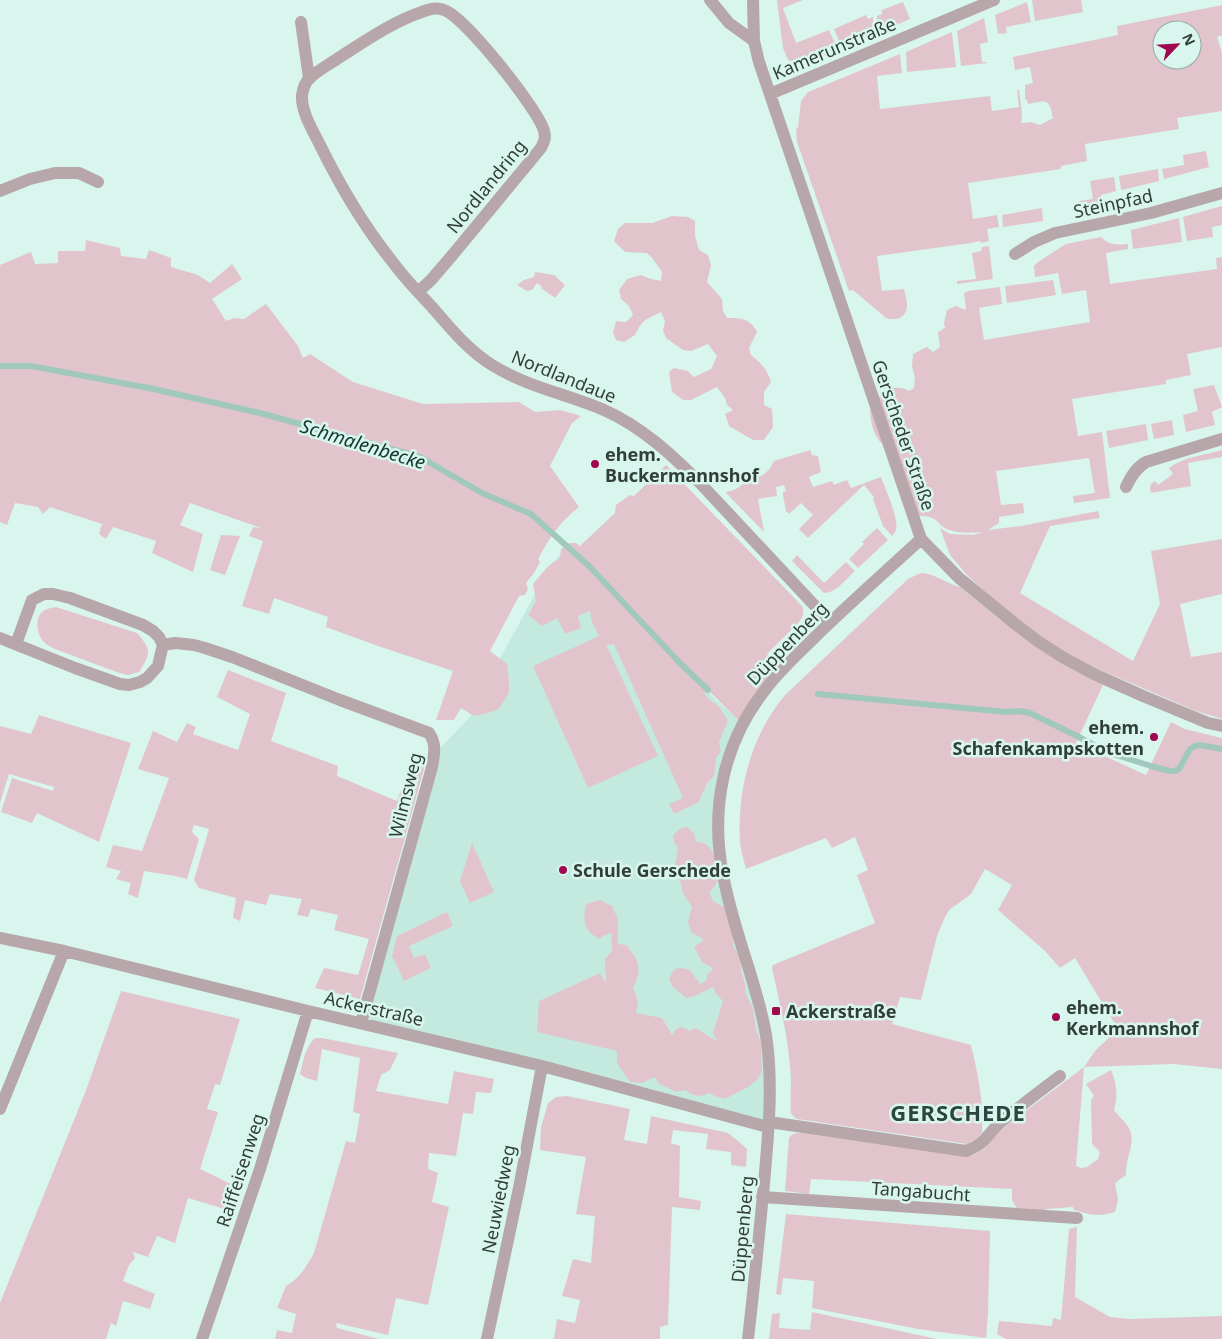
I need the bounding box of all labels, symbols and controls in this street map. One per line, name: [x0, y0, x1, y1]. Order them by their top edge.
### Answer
street label: Kamerunstraße: [769, 11, 899, 85]
north arrow: [1152, 20, 1202, 70]
text: N: [1178, 30, 1200, 48]
street label: Nordlandring: [441, 134, 531, 238]
street label: Steinpfad: [1071, 183, 1155, 223]
street label: Nordlandaue: [508, 344, 620, 408]
street label: Gerscheder Straße: [867, 357, 941, 513]
water label: Schmalenbecke: [297, 413, 429, 475]
place label: ehem. Buckermannshof: [605, 442, 760, 487]
marker: ehem. Buckermannshof: [589, 458, 601, 470]
street label: Düppenberg: [741, 596, 833, 690]
place label: ehem. Schafenkampskotten: [953, 715, 1144, 760]
marker: ehem. Schafenkampskotten: [1148, 731, 1160, 743]
street label: Wilmsweg: [383, 750, 427, 840]
place label: Schule Gerschede: [573, 858, 731, 882]
marker: Schule Gerschede: [557, 864, 569, 876]
street label: Ackerstraße: [322, 985, 426, 1031]
place label: ehem. Kerkmannshof: [1066, 995, 1200, 1040]
place label: Ackerstraße: [786, 999, 896, 1023]
marker: Ackerstraße: [770, 1005, 782, 1017]
marker: ehem. Kerkmannshof: [1050, 1011, 1062, 1023]
district label: GERSCHEDE: [890, 1097, 1026, 1127]
street label: Raiffeisenweg: [210, 1110, 270, 1230]
street label: Neuwiedweg: [476, 1143, 520, 1255]
street label: Düppenberg: [725, 1175, 759, 1283]
street label: Tangabucht: [871, 1176, 972, 1206]

